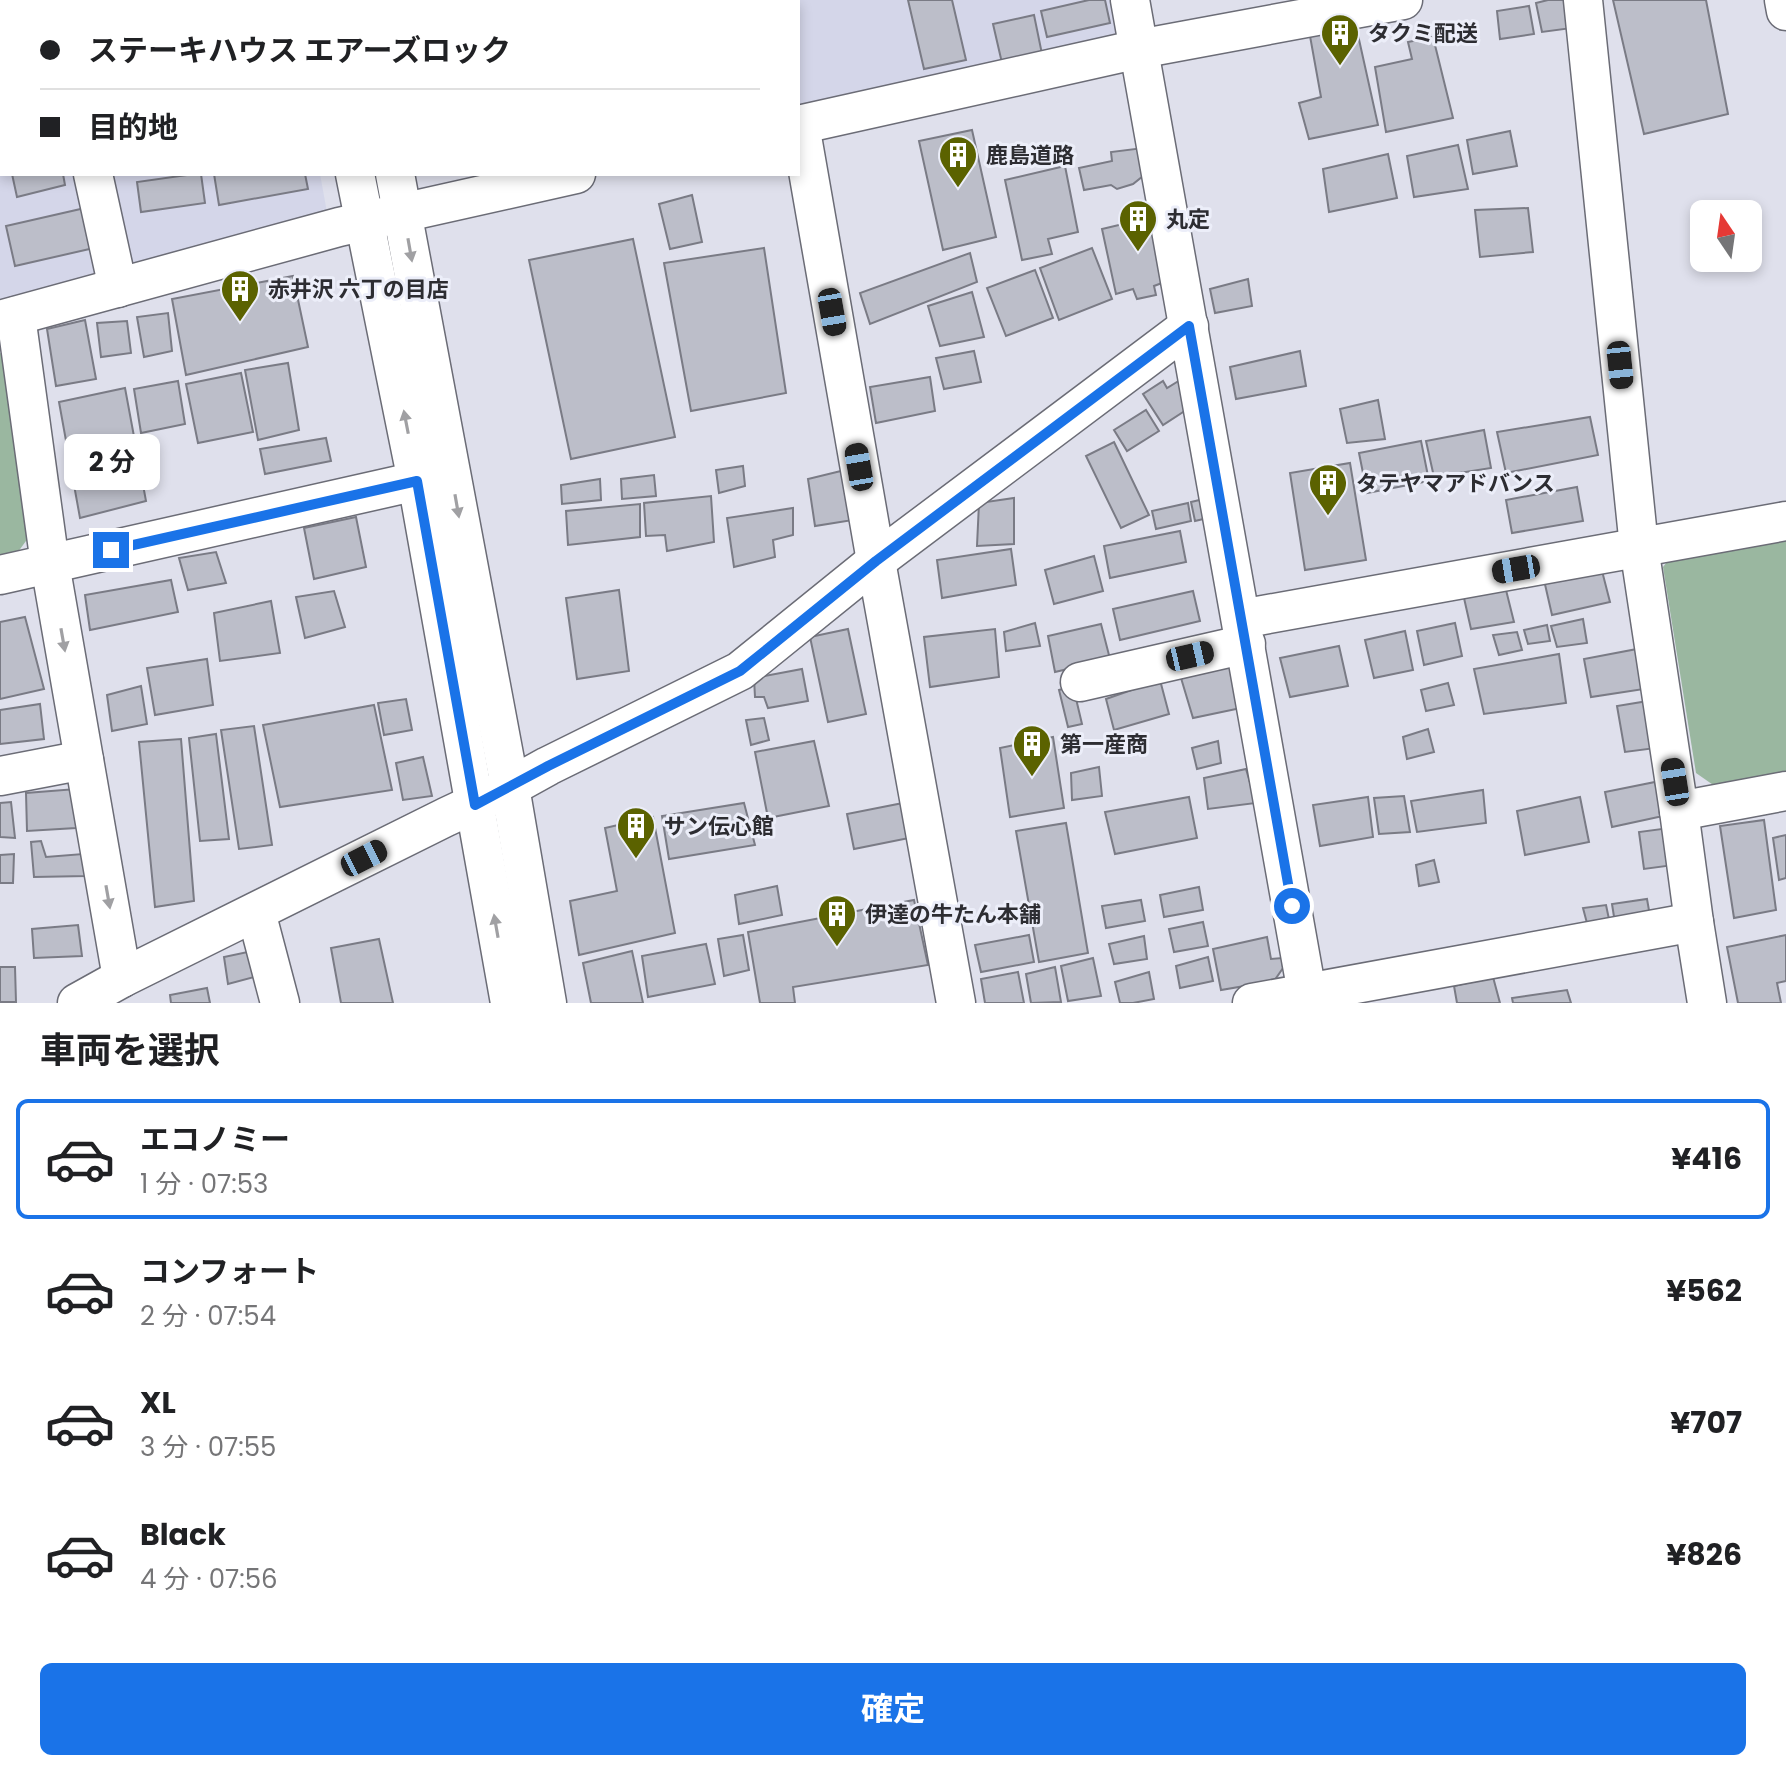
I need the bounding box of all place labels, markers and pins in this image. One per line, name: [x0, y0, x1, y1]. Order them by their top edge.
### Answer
building icon: タクミ配送: [1319, 12, 1361, 67]
place label: タクミ配送: [1368, 18, 1478, 49]
building icon: 鹿島道路: [937, 134, 979, 189]
place label: 鹿島道路: [986, 140, 1074, 171]
building icon: 丸定: [1117, 198, 1159, 253]
place label: 丸定: [1166, 204, 1210, 235]
building icon: 赤井沢 六丁の目店: [219, 268, 261, 323]
place label: 赤井沢 六丁の目店: [268, 274, 449, 305]
building icon: タテヤマアドバンス: [1307, 462, 1349, 517]
place label: タテヤマアドバンス: [1356, 468, 1555, 499]
building icon: 第一産商: [1011, 723, 1053, 778]
place label: 第一産商: [1060, 729, 1148, 760]
building icon: サン伝心館: [615, 805, 657, 860]
place label: サン伝心館: [664, 811, 774, 842]
building icon: 伊達の牛たん本舗: [816, 893, 858, 948]
place label: 伊達の牛たん本舗: [865, 899, 1041, 930]

